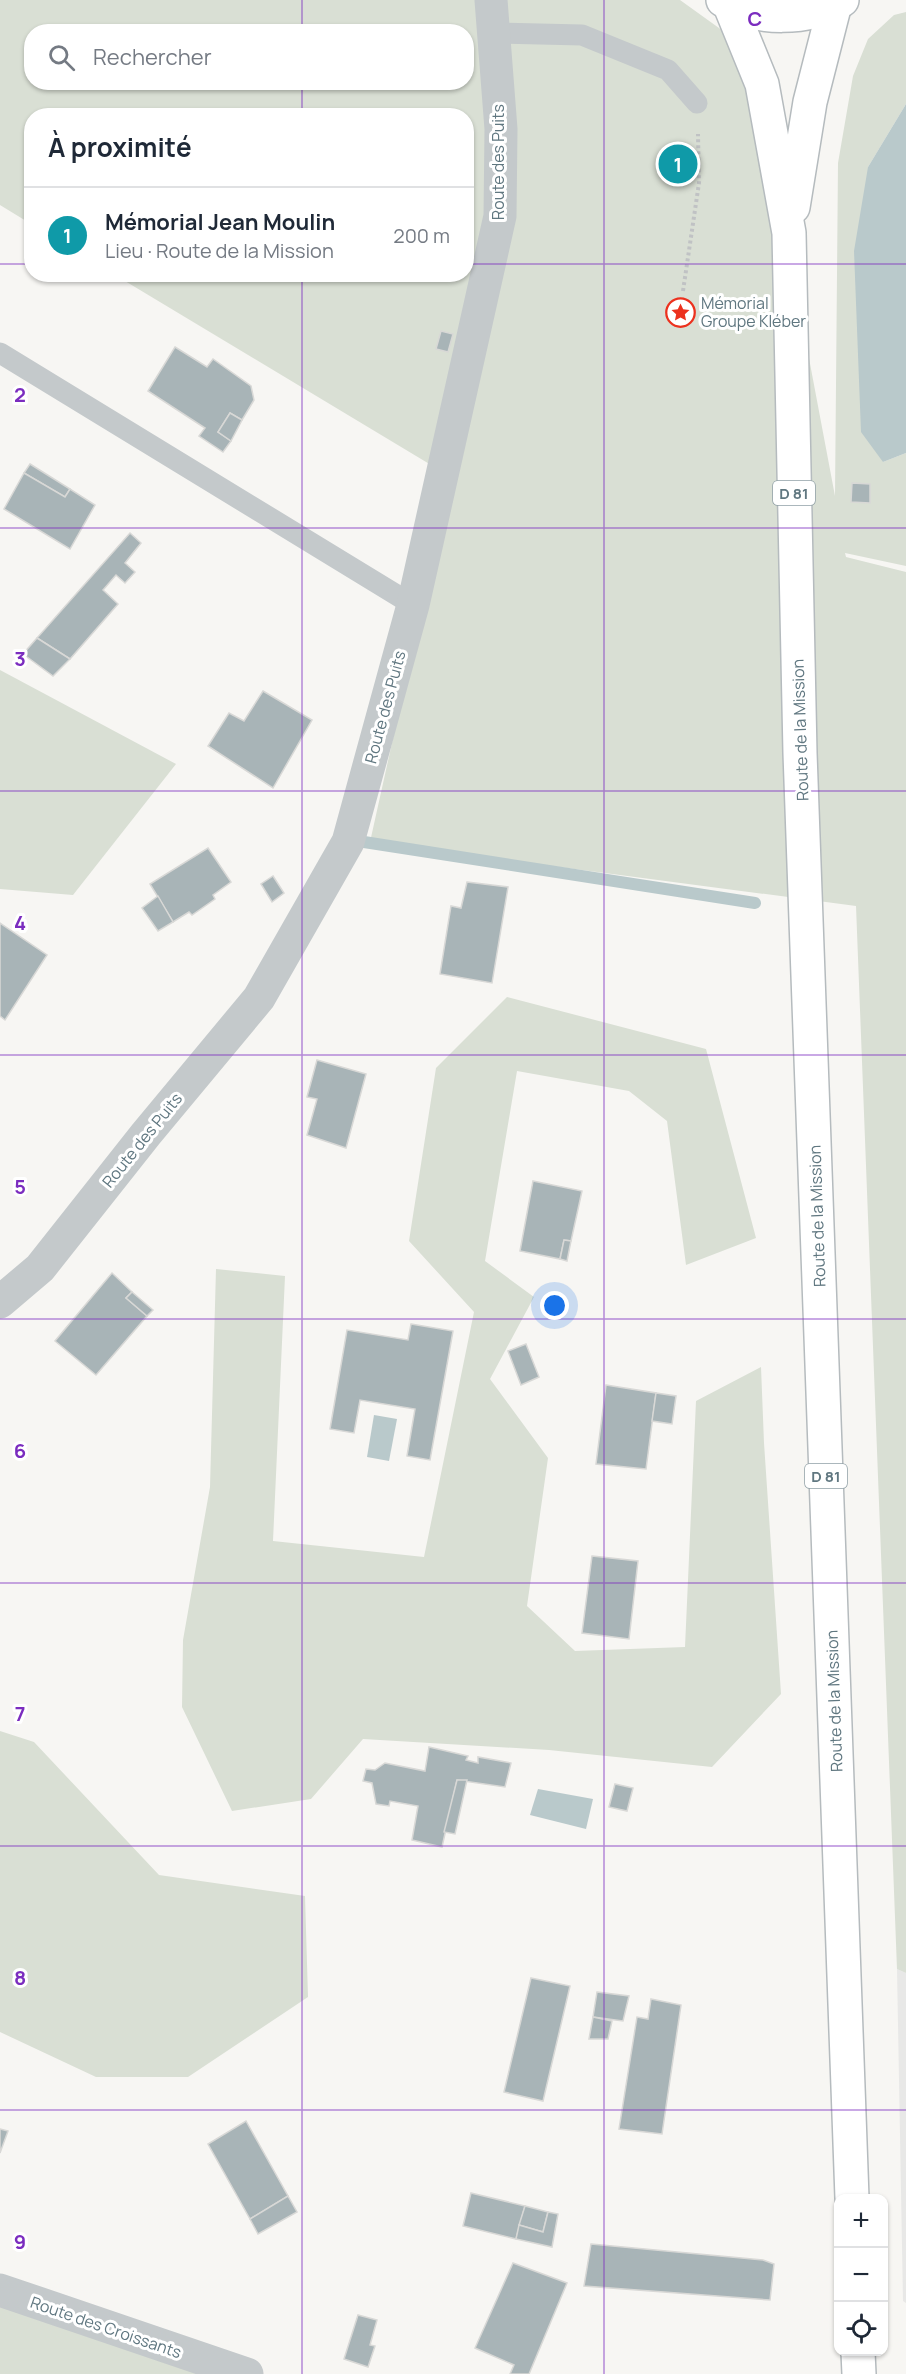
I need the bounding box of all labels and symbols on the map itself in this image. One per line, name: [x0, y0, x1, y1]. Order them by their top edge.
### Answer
text: C: [748, 5, 762, 32]
street label: Route des Puits: [487, 104, 509, 220]
pin: 1: [658, 142, 698, 186]
place label: Mémorial Groupe Kléber: [701, 292, 806, 332]
place icon: Mémorial Groupe Kléber: [664, 296, 696, 328]
text: 2: [14, 381, 26, 408]
road number: D 81: [773, 481, 815, 505]
text: 3: [14, 645, 26, 672]
street label: Route des Puits: [359, 648, 411, 766]
street label: Route de la Mission: [787, 659, 813, 801]
text: 4: [14, 909, 26, 936]
street label: Route des Puits: [97, 1088, 187, 1192]
street label: Route de la Mission: [804, 1145, 830, 1287]
text: 5: [14, 1173, 26, 1200]
your location: [540, 1291, 569, 1320]
text: 6: [14, 1437, 26, 1464]
road number: D 81: [805, 1464, 847, 1488]
street label: Route de la Mission: [821, 1630, 847, 1772]
text: 7: [15, 1700, 25, 1727]
text: 8: [14, 1964, 26, 1991]
text: 9: [14, 2228, 26, 2255]
street label: Route des Croissants: [28, 2291, 184, 2363]

